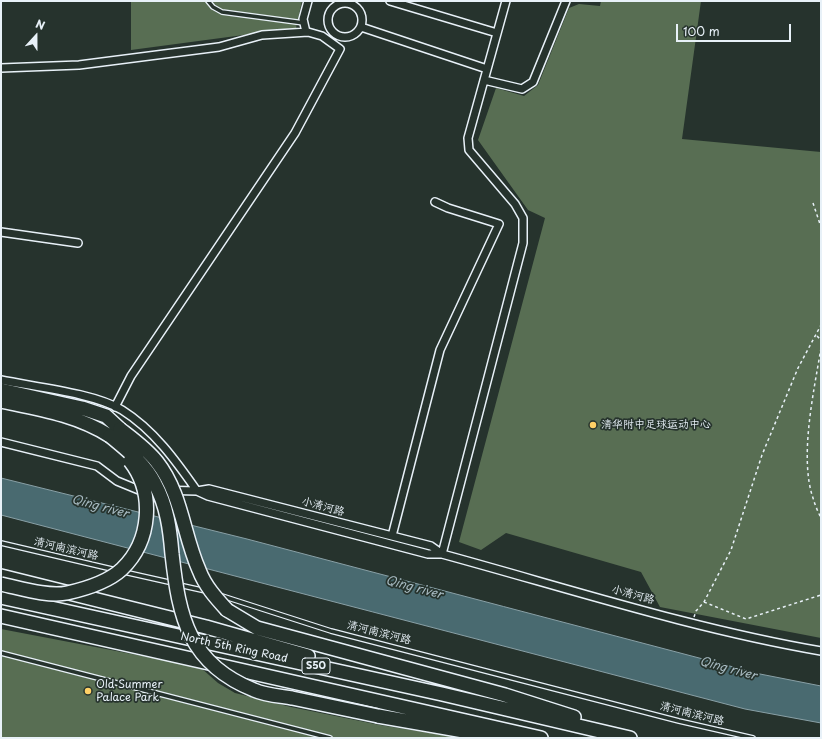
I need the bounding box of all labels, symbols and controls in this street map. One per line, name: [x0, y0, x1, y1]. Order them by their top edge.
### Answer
text: N: [33, 15, 48, 34]
north arrow: [16, 16, 56, 56]
scale bar: [678, 16, 793, 42]
text: 100 m: [683, 22, 720, 40]
place label: 清华附中足球运动中心: [601, 418, 711, 432]
marker: 清华附中足球运动中心: [588, 420, 598, 430]
water label: Qing river: [70, 493, 130, 521]
street label: 小清河路: [300, 495, 346, 519]
street label: 清河南滨河路: [32, 535, 100, 563]
water label: Qing river: [384, 574, 444, 602]
street label: 小清河路: [610, 583, 656, 607]
street label: 清河南滨河路: [345, 619, 413, 647]
street label: North 5th Ring Road: [179, 630, 289, 666]
water label: Qing river: [698, 655, 758, 683]
road number: S50: [302, 658, 330, 674]
place label: Old Summer Palace Park: [96, 678, 163, 704]
marker: Old Summer Palace Park: [83, 686, 93, 696]
street label: 清河南滨河路: [658, 700, 726, 728]

